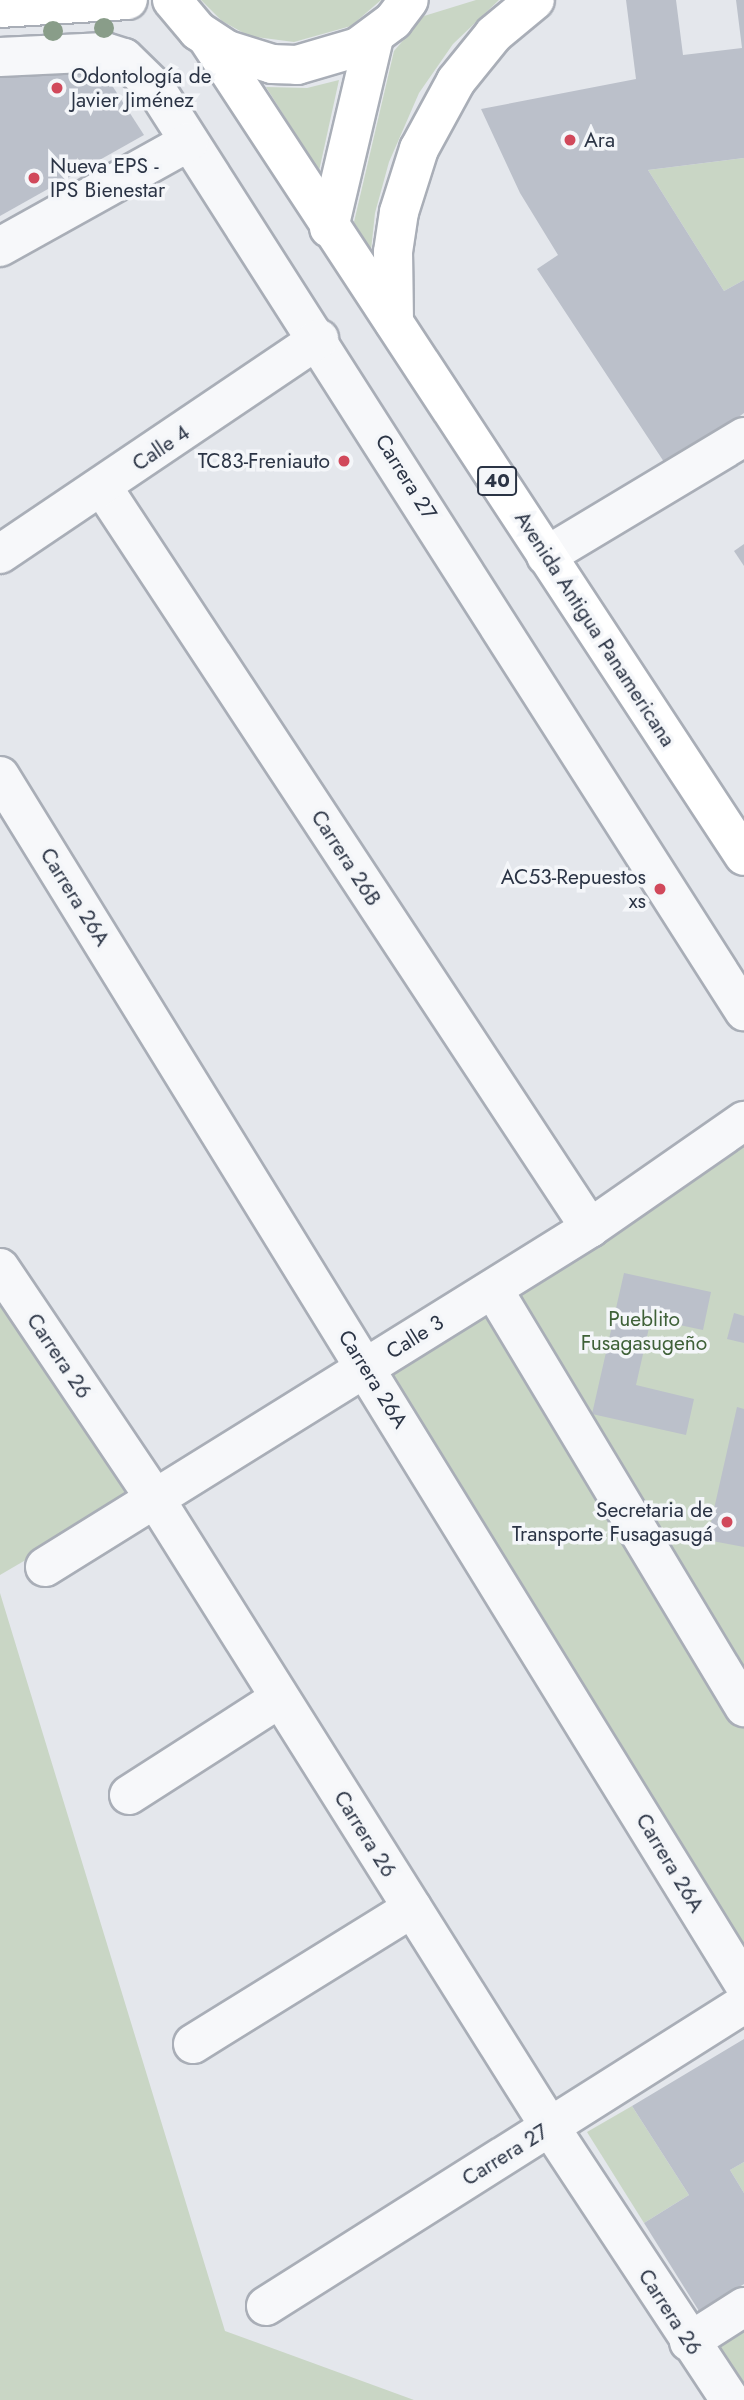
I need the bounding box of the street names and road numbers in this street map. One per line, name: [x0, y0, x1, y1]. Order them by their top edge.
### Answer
street label: Calle 4: [128, 420, 194, 476]
street label: Carrera 27: [370, 430, 442, 524]
road number: 40: [476, 466, 518, 496]
street label: Avenida Antigua Panamericana: [509, 507, 681, 751]
street label: Carrera 26B: [306, 806, 386, 910]
street label: Carrera 26A: [35, 843, 115, 951]
street label: Carrera 26: [21, 1309, 97, 1403]
street label: Calle 3: [382, 1310, 448, 1364]
street label: Carrera 26A: [333, 1325, 413, 1433]
street label: Carrera 26: [329, 1786, 401, 1882]
street label: Carrera 26A: [631, 1809, 709, 1917]
street label: Carrera 27: [458, 2119, 552, 2191]
street label: Carrera 26: [633, 2264, 707, 2360]

